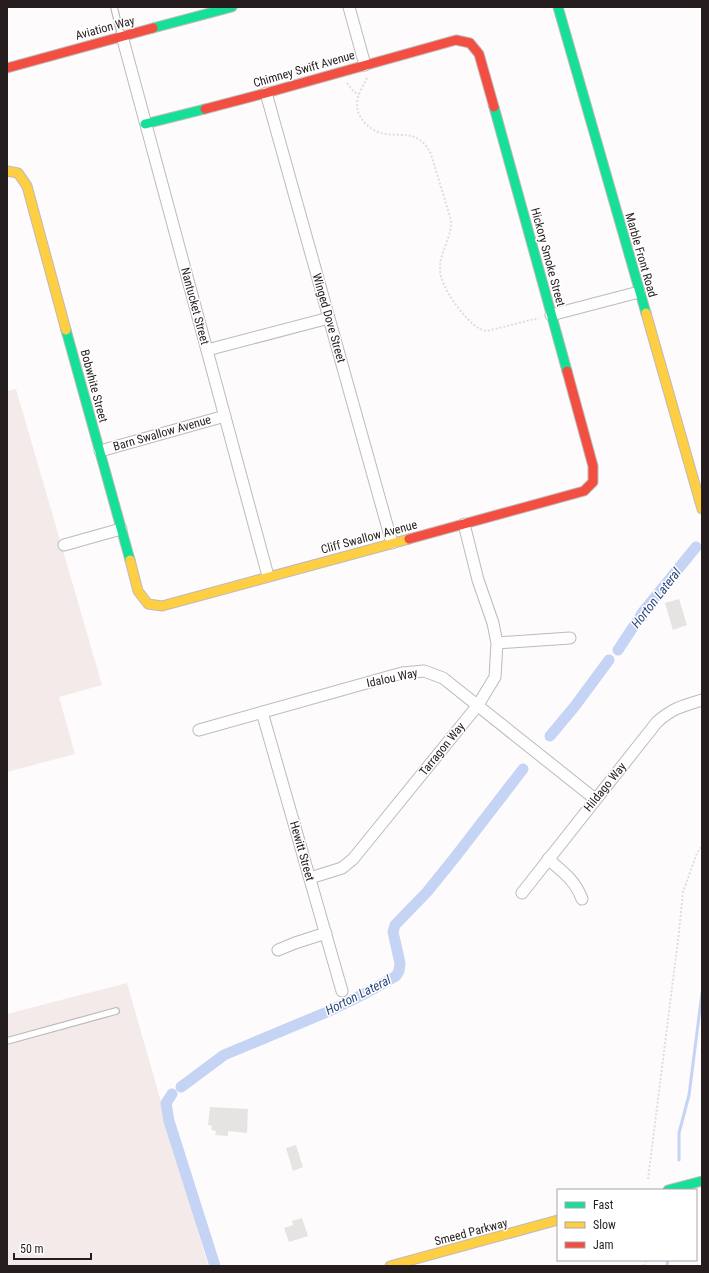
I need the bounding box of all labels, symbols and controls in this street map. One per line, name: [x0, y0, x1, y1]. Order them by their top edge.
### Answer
street label: Aviation Way: [74, 13, 136, 43]
street label: Chimney Swift Avenue: [252, 48, 357, 90]
street label: Hickory Smoke Street: [528, 206, 568, 308]
street label: Marble Front Road: [622, 211, 660, 299]
street label: Nantucket Street: [178, 266, 212, 347]
street label: Winged Dove Street: [310, 272, 349, 365]
street label: Bobwhite Street: [78, 348, 111, 424]
street label: Barn Swallow Avenue: [112, 412, 213, 454]
street label: Cliff Swallow Avenue: [319, 517, 419, 557]
water label: Horton Lateral: [628, 564, 685, 631]
street label: Idalou Way: [365, 666, 419, 690]
street label: Tarragon Way: [416, 720, 468, 778]
street label: Hildago Way: [581, 760, 629, 814]
street label: Hewitt Street: [287, 819, 317, 883]
water label: Horton Lateral: [323, 972, 394, 1018]
legend: [557, 1189, 697, 1261]
text: Fast: [593, 1198, 614, 1212]
street label: Smeed Parkway: [433, 1216, 509, 1248]
text: Slow: [593, 1218, 616, 1232]
scale bar: [14, 1235, 91, 1261]
text: Jam: [593, 1238, 614, 1252]
text: 50 m: [20, 1242, 44, 1256]

